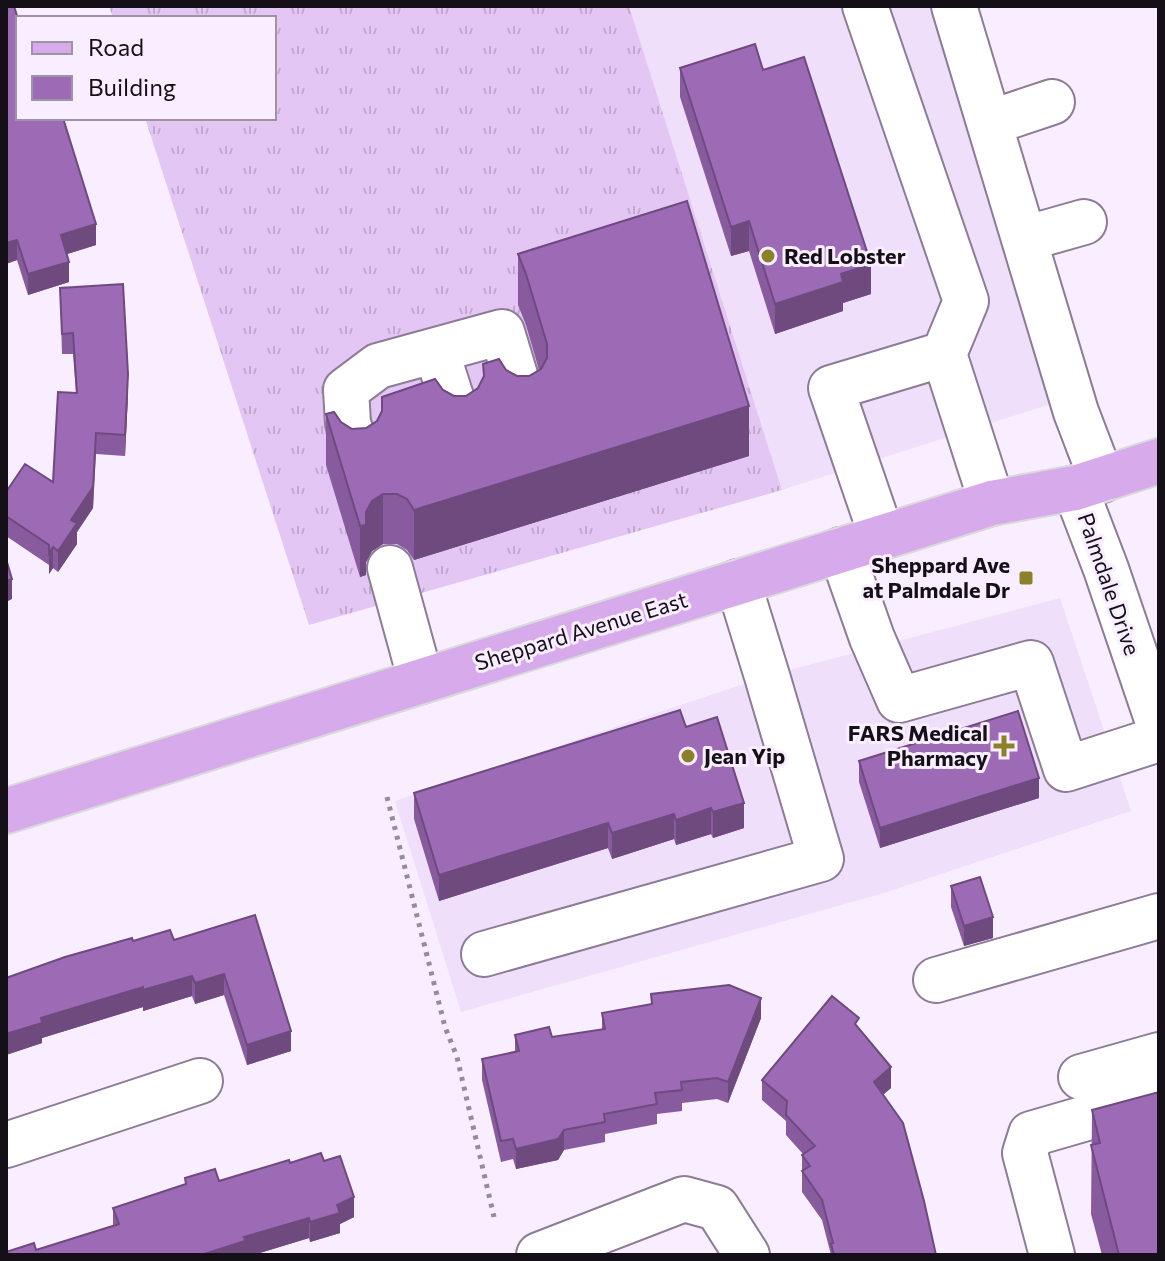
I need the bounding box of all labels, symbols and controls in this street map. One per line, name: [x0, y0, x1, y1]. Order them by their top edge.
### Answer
legend: [16, 16, 276, 120]
text: Road: [88, 32, 144, 61]
text: Building: [88, 72, 176, 101]
place label: Red Lobster: [784, 242, 906, 269]
marker: Red Lobster: [759, 247, 777, 265]
street label: Palmdale Drive: [1072, 509, 1146, 659]
place label: Sheppard Ave at Palmdale Dr: [862, 551, 1010, 603]
marker: Sheppard Ave at Palmdale Dr: [1017, 569, 1035, 587]
street label: Sheppard Avenue East: [471, 585, 691, 676]
place label: FARS Medical Pharmacy: [848, 719, 988, 771]
marker: FARS Medical Pharmacy: [995, 737, 1013, 755]
place label: Jean Yip: [704, 742, 785, 769]
marker: Jean Yip: [679, 747, 697, 765]

